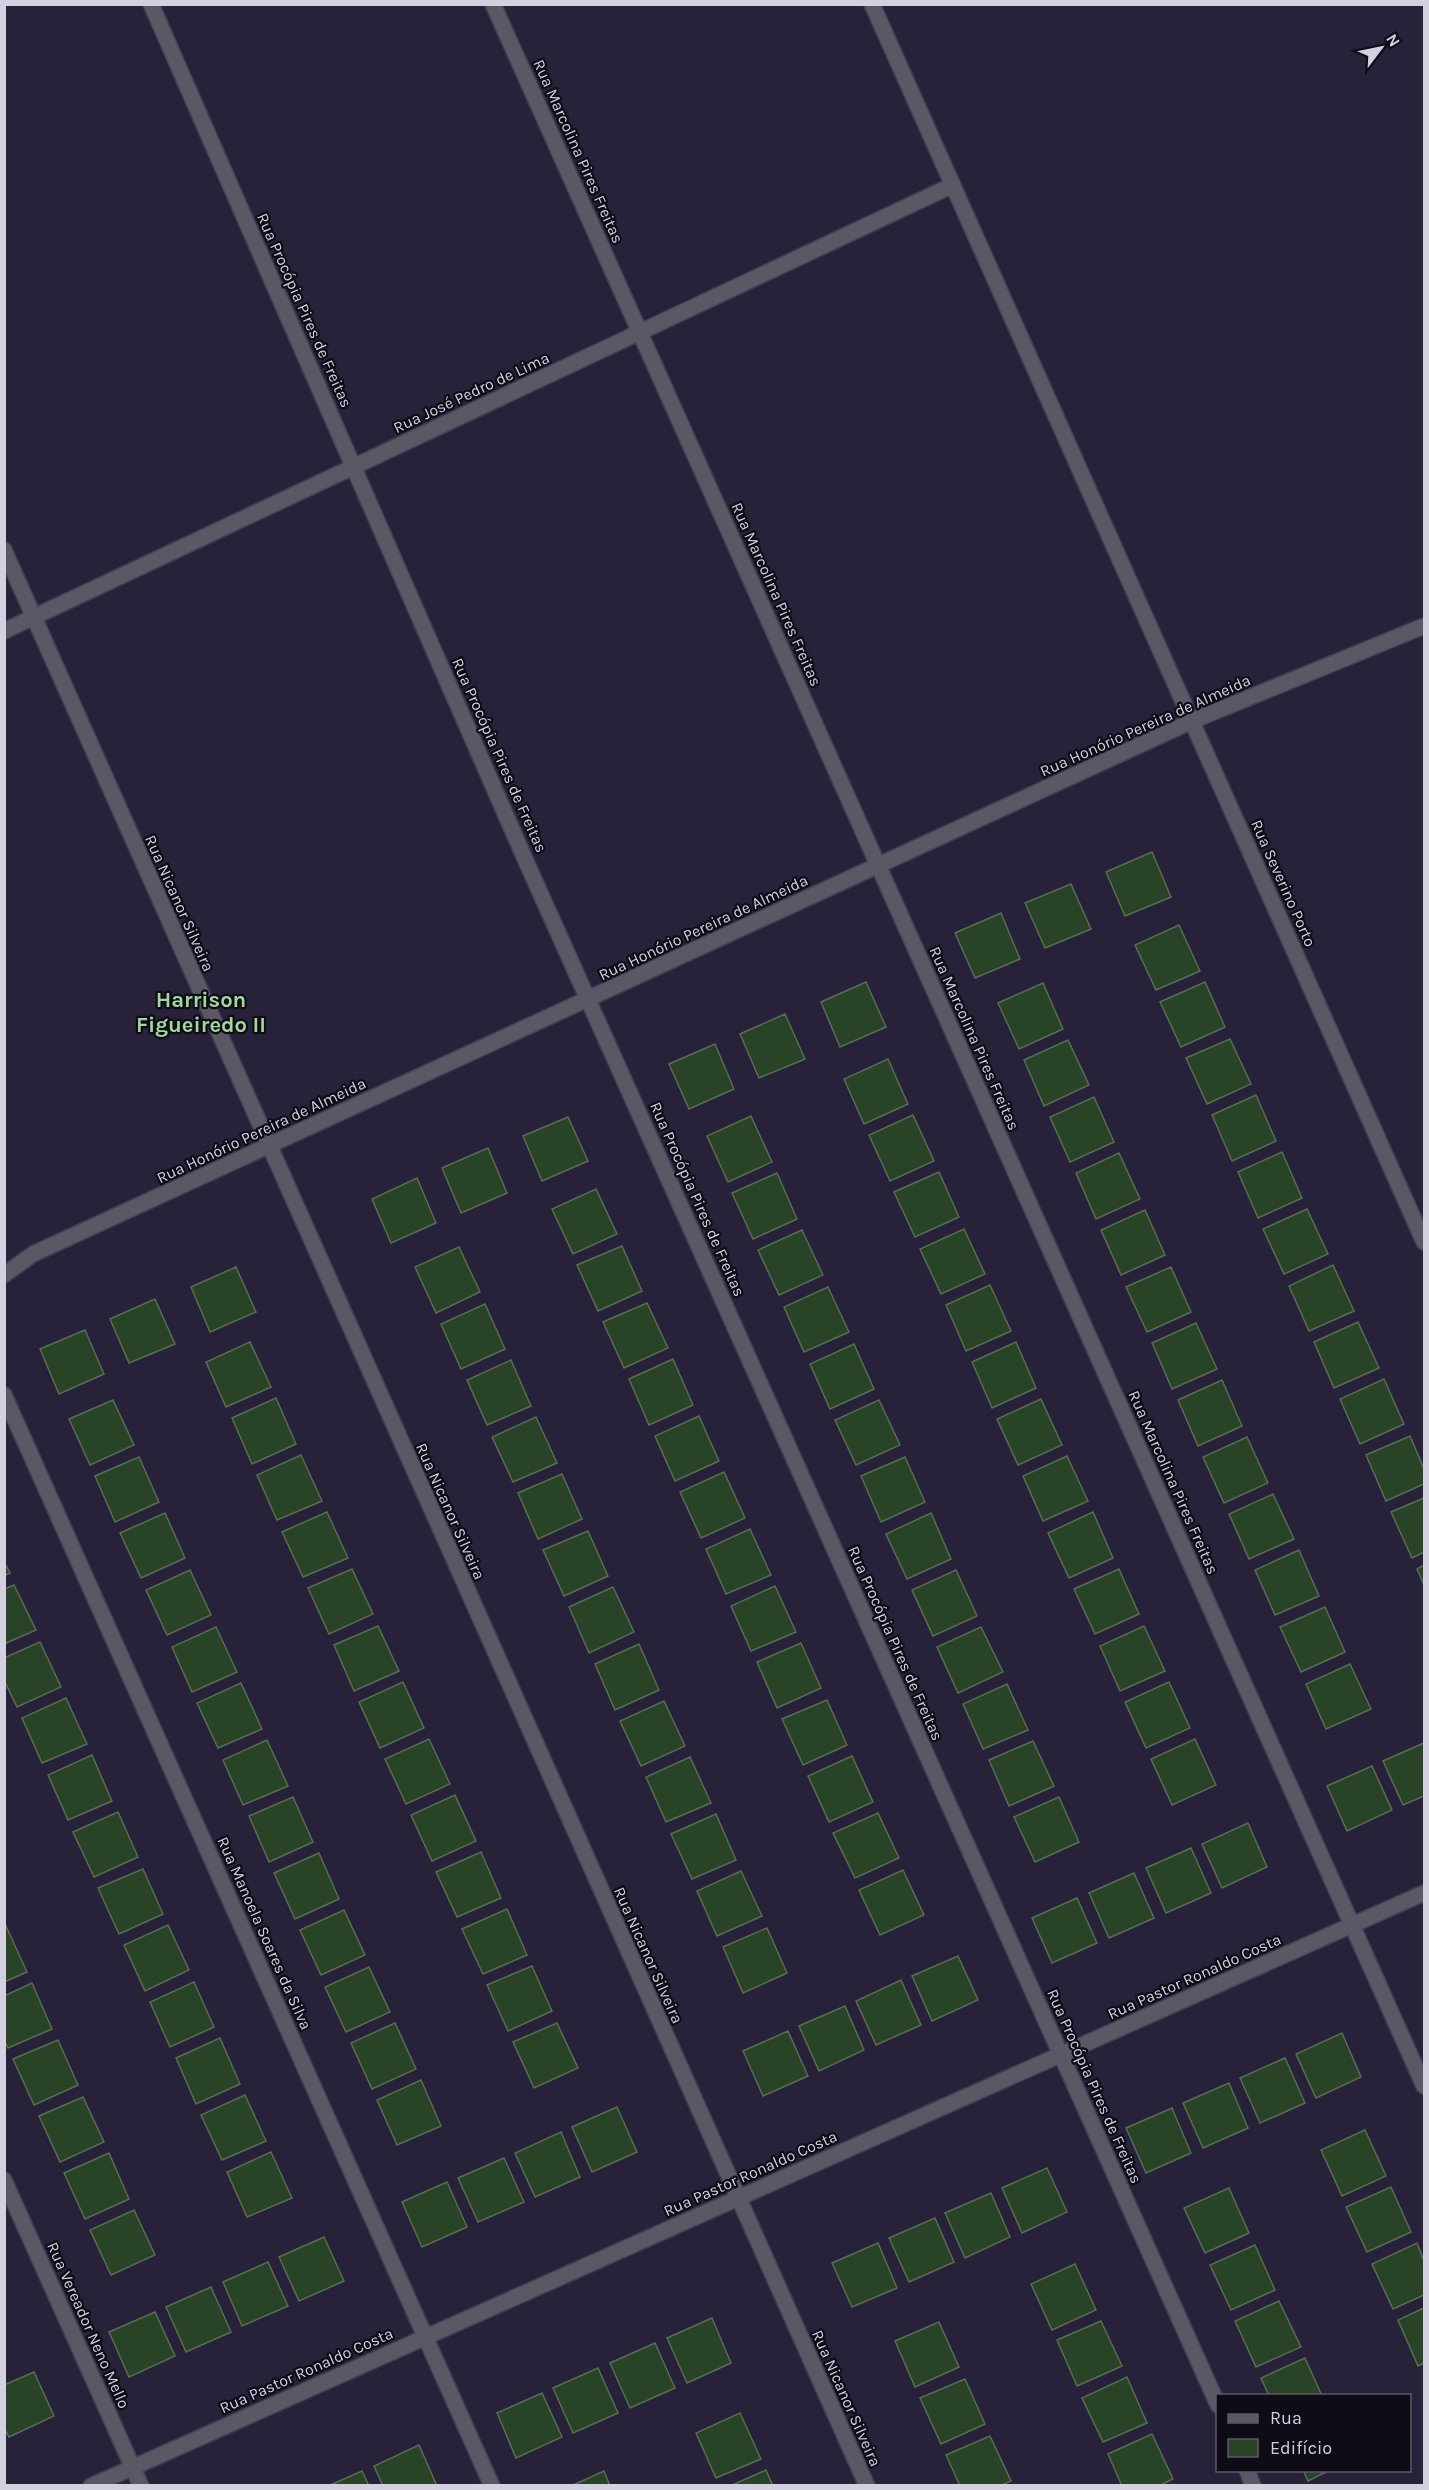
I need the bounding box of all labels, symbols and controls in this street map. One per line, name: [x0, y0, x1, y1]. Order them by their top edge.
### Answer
north arrow: [1351, 18, 1411, 78]
text: N: [1382, 30, 1404, 50]
street label: Rua Marcolina Pires Freitas: [529, 56, 628, 246]
street label: Rua Procópia Pires de Freitas: [253, 210, 356, 410]
street label: Rua José Pedro de Lima: [390, 348, 552, 437]
street label: Rua Marcolina Pires Freitas: [727, 499, 826, 689]
street label: Rua Procópia Pires de Freitas: [448, 655, 551, 855]
street label: Rua Honório Pereira de Almeida: [1037, 670, 1254, 781]
street label: Rua Severino Porto: [1247, 817, 1320, 950]
street label: Rua Nicanor Silveira: [141, 832, 218, 974]
street label: Rua Honório Pereira de Almeida: [596, 871, 811, 984]
street label: Rua Marcolina Pires Freitas: [925, 943, 1024, 1133]
district label: Harrison Figueiredo II: [136, 987, 266, 1038]
street label: Rua Honório Pereira de Almeida: [154, 1074, 369, 1187]
street label: Rua Procópia Pires de Freitas: [646, 1099, 749, 1299]
street label: Rua Marcolina Pires Freitas: [1124, 1387, 1223, 1577]
street label: Rua Nicanor Silveira: [412, 1440, 489, 1582]
street label: Rua Procópia Pires de Freitas: [844, 1543, 947, 1743]
street label: Rua Manoela Soares da Silva: [213, 1834, 316, 2033]
street label: Rua Nicanor Silveira: [610, 1884, 687, 2026]
street label: Rua Pastor Ronaldo Costa: [1105, 1930, 1284, 2023]
street label: Rua Procópia Pires de Freitas: [1043, 1986, 1146, 2186]
street label: Rua Pastor Ronaldo Costa: [661, 2127, 840, 2220]
street label: Rua Vereador Neno Mello: [43, 2239, 134, 2411]
street label: Rua Pastor Ronaldo Costa: [217, 2324, 396, 2417]
street label: Rua Nicanor Silveira: [808, 2327, 885, 2469]
legend: [1216, 2394, 1411, 2472]
text: Rua: [1270, 2407, 1302, 2429]
text: Edifício: [1270, 2437, 1332, 2459]

